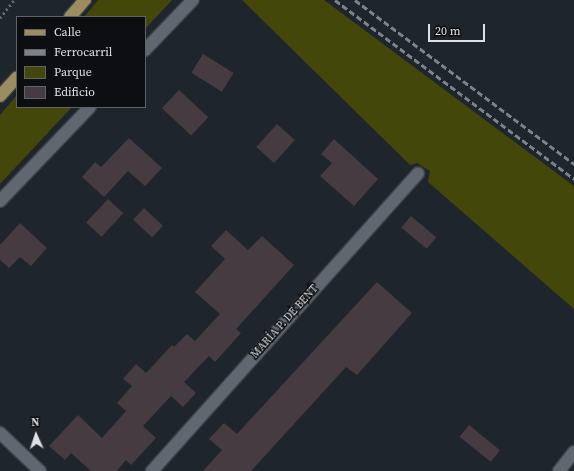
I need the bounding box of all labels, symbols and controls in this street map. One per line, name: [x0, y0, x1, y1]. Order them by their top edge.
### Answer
legend: [16, 16, 146, 108]
scale bar: [430, 16, 487, 42]
text: 20 m: [435, 23, 461, 39]
text: Calle: [54, 24, 81, 40]
text: Ferrocarril: [54, 44, 112, 60]
text: Parque: [54, 64, 92, 80]
text: Edificio: [54, 84, 95, 100]
street label: MARÍA P. DE BENT: [249, 283, 321, 361]
north arrow: [16, 415, 56, 455]
text: N: [31, 415, 40, 430]

